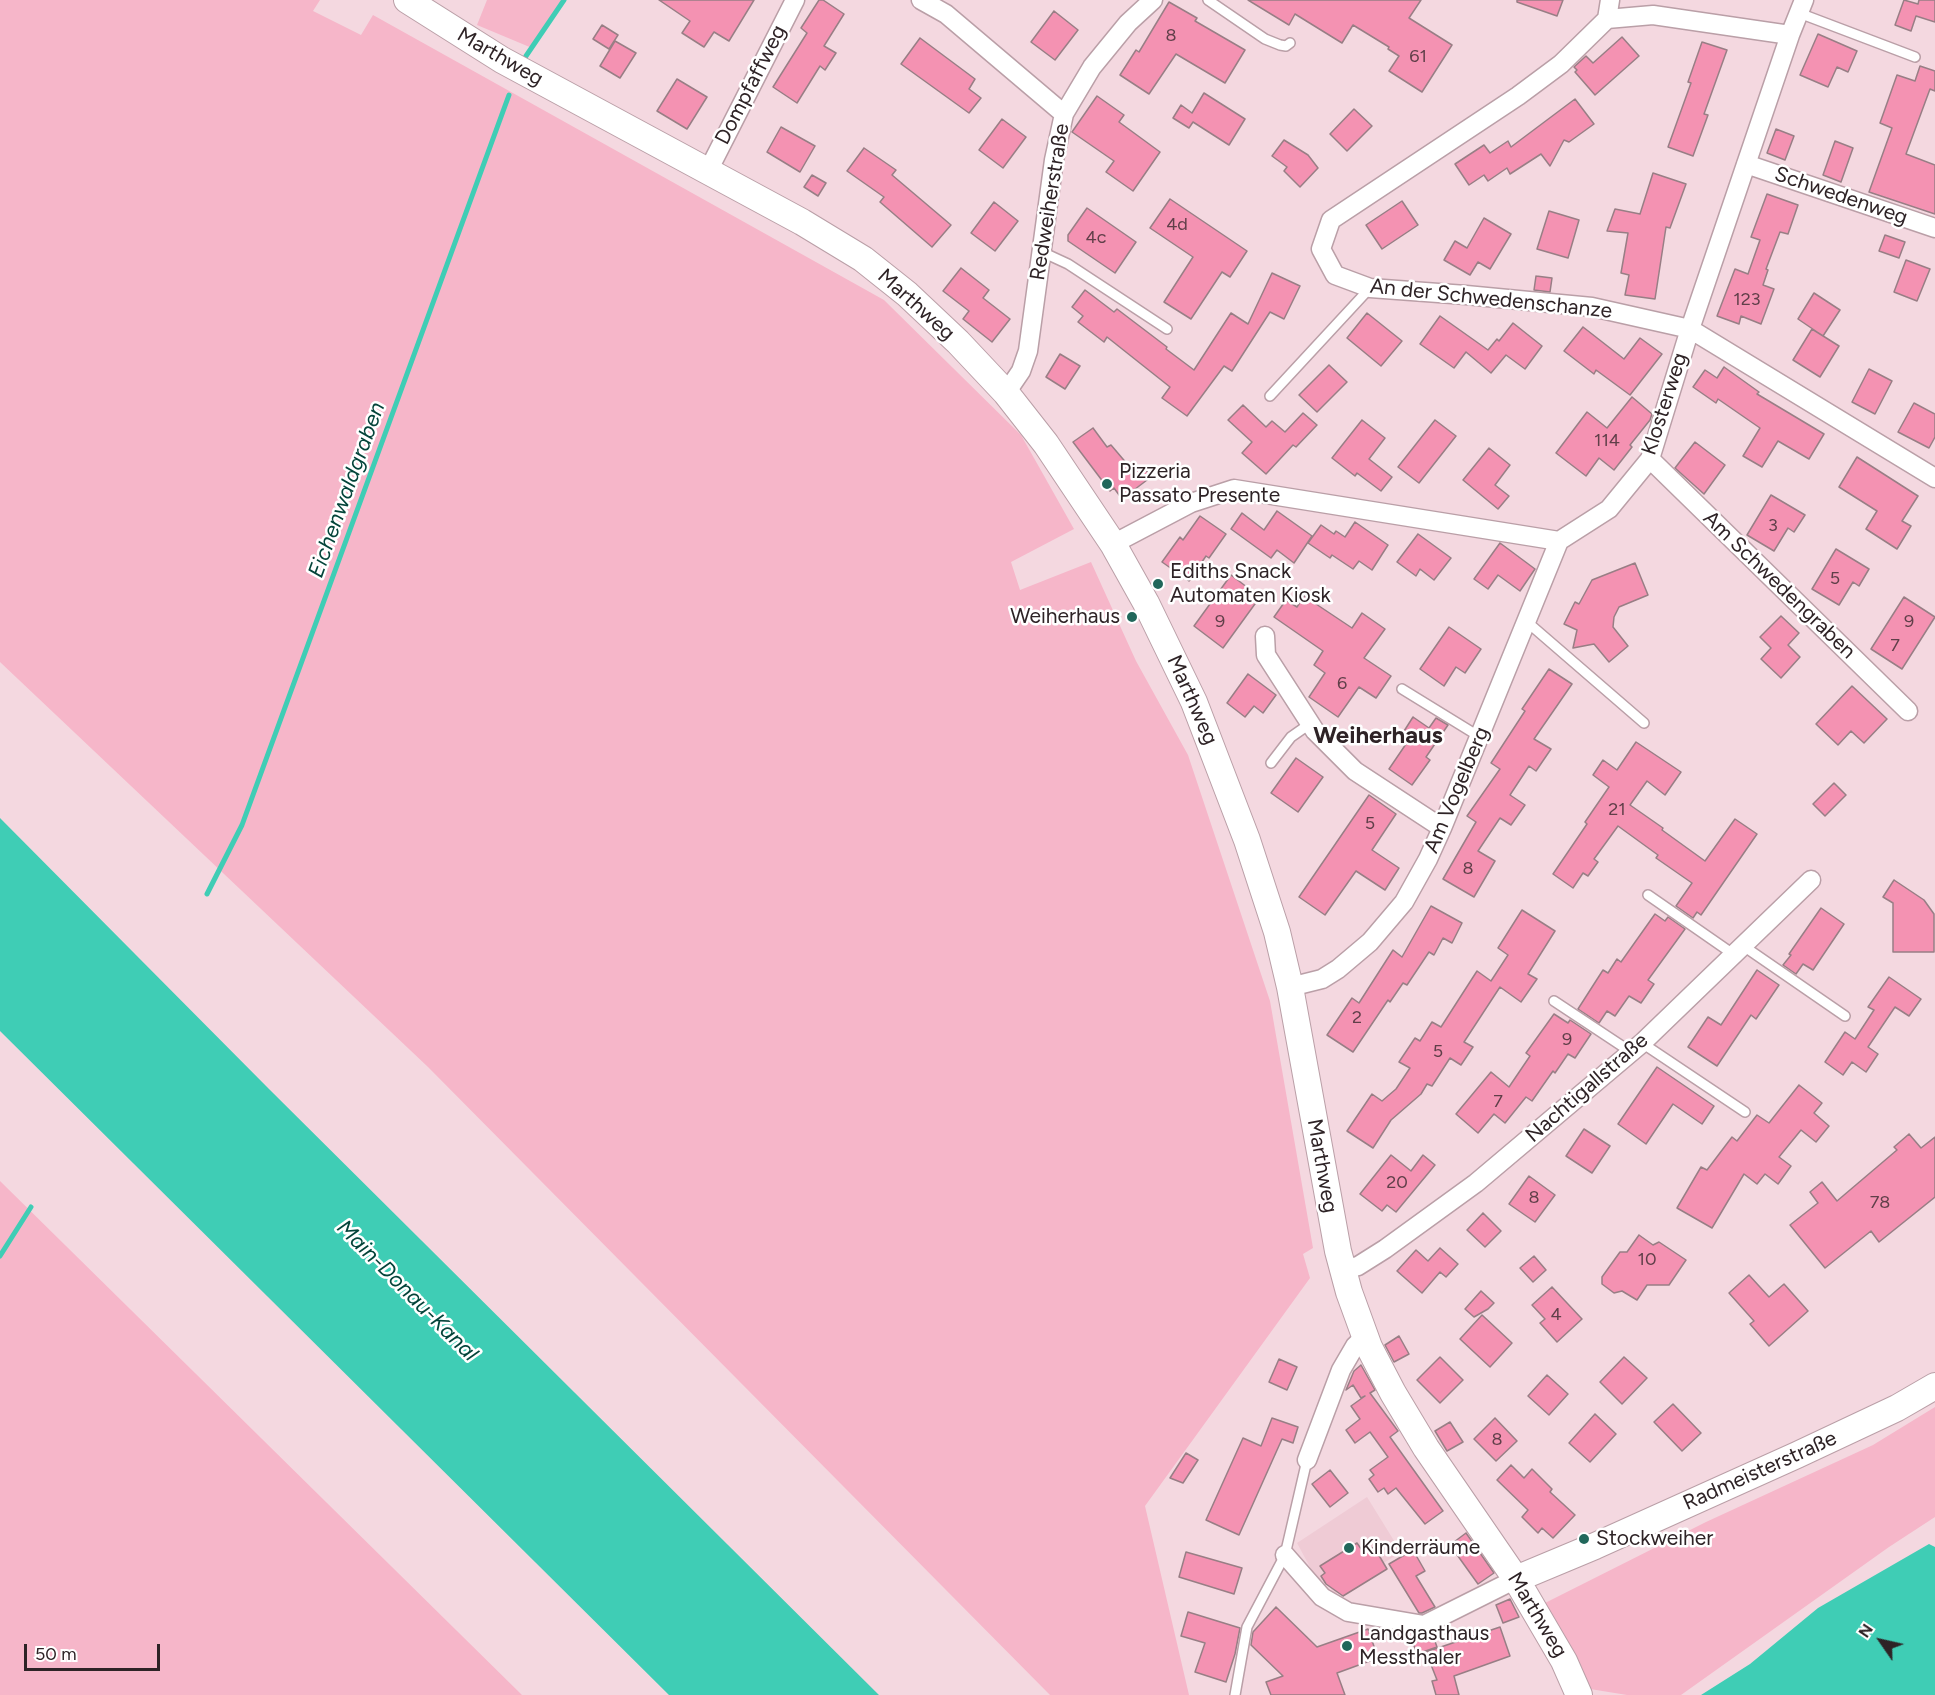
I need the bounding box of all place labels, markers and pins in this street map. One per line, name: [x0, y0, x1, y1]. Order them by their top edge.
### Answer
place label: Pizzeria Passato Presente: [1119, 459, 1280, 509]
marker: Pizzeria Passato Presente: [1100, 477, 1114, 491]
place label: Ediths Snack Automaten Kiosk: [1170, 559, 1331, 609]
marker: Ediths Snack Automaten Kiosk: [1151, 577, 1165, 591]
place label: Weiherhaus: [1010, 604, 1120, 630]
marker: Weiherhaus: [1125, 610, 1139, 624]
place label: Stockweiher: [1596, 1526, 1713, 1552]
marker: Stockweiher: [1577, 1532, 1591, 1546]
place label: Kinderräume: [1361, 1535, 1480, 1561]
marker: Kinderräume: [1342, 1541, 1356, 1555]
place label: Landgasthaus Messthaler: [1359, 1621, 1489, 1671]
marker: Landgasthaus Messthaler: [1340, 1639, 1354, 1653]

